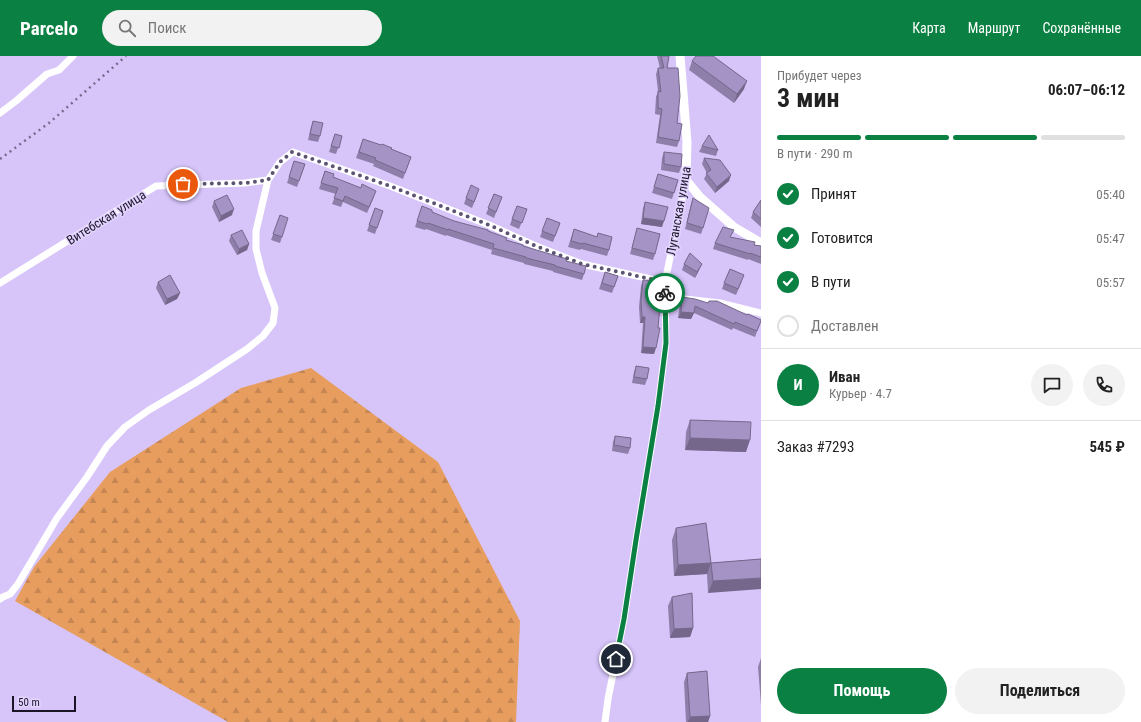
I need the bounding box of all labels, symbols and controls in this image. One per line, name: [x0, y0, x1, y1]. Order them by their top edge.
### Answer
search box: [102, 10, 382, 46]
text: Parcelo: [20, 17, 78, 40]
icon: search: [116, 17, 138, 39]
text: Поиск: [148, 19, 186, 37]
text: Карта: [912, 20, 946, 36]
text: Маршрут: [968, 20, 1020, 36]
text: Сохранённые: [1042, 20, 1121, 36]
text: Прибудет через: [777, 68, 862, 83]
text: 06:07–06:12: [1048, 81, 1125, 99]
text: 3 мин: [777, 83, 839, 113]
text: В пути · 290 m: [777, 146, 852, 161]
street label: Луганская улица: [663, 165, 694, 257]
pin: [166, 167, 200, 201]
icon: bag: [172, 173, 194, 195]
icon: check: [777, 183, 799, 205]
text: Принят: [811, 185, 857, 203]
street label: Витебская улица: [64, 187, 149, 248]
text: 05:40: [1096, 187, 1125, 202]
icon: check: [777, 227, 799, 249]
text: Готовится: [811, 229, 873, 247]
text: 05:47: [1096, 231, 1125, 246]
icon: check: [777, 271, 799, 293]
courier: [645, 273, 685, 313]
text: В пути: [811, 273, 851, 291]
text: 05:57: [1096, 275, 1125, 290]
icon: bike: [654, 282, 676, 304]
text: Доставлен: [811, 317, 879, 335]
button: chat: [1031, 364, 1073, 406]
button: phone: [1083, 364, 1125, 406]
text: Иван: [829, 368, 860, 386]
text: И: [793, 376, 803, 394]
text: Курьер · 4.7: [829, 386, 892, 401]
text: Заказ #7293: [777, 438, 854, 456]
text: 545 ₽: [1089, 438, 1125, 456]
pin: [599, 642, 633, 676]
icon: home: [605, 648, 627, 670]
button: Помощь: [777, 668, 947, 714]
button: Поделиться: [955, 668, 1125, 714]
scale bar: [12, 694, 76, 713]
text: 50 m: [18, 696, 40, 709]

